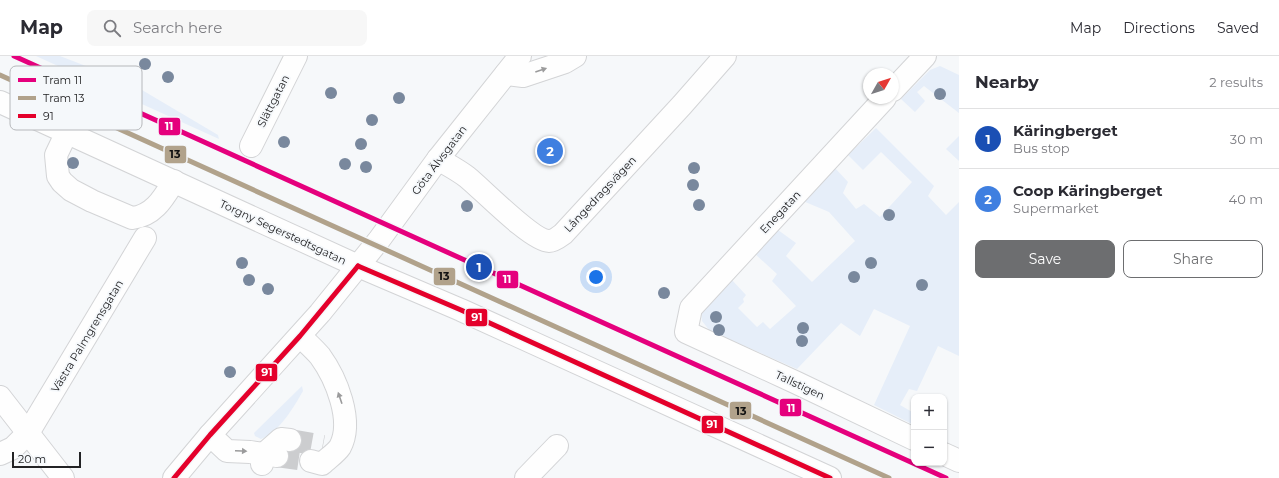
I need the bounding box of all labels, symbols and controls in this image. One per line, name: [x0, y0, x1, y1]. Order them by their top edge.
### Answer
search box: [87, 10, 367, 46]
text: Map: [20, 16, 63, 39]
icon: search: [101, 17, 123, 39]
text: Search here: [133, 18, 222, 37]
text: Map: [1070, 19, 1101, 37]
text: Directions: [1123, 19, 1195, 37]
text: Saved: [1217, 19, 1259, 37]
legend: [10, 66, 142, 130]
one-way arrow: [536, 67, 548, 73]
north arrow: [863, 68, 899, 104]
street label: Slättgatan: [254, 72, 292, 130]
text: Nearby: [975, 72, 1039, 92]
text: Tram 11: [43, 73, 82, 87]
text: 2 results: [1209, 74, 1263, 90]
text: Tram 13: [43, 91, 84, 105]
text: 91: [43, 109, 54, 123]
line badge: 11: [158, 117, 181, 136]
text: 11: [165, 119, 173, 133]
text: Käringberget: [1013, 121, 1118, 140]
street label: Göta Älvsgatan: [408, 123, 470, 197]
text: 1: [985, 131, 991, 147]
text: 30 m: [1230, 131, 1263, 147]
pin: 2: [537, 136, 563, 166]
text: Bus stop: [1013, 140, 1070, 156]
line badge: 13: [164, 145, 187, 164]
text: 13: [170, 147, 181, 161]
street label: Långedragsvägen: [561, 153, 639, 235]
text: Coop Käringberget: [1013, 181, 1163, 200]
street label: Enegatan: [757, 188, 803, 236]
text: 2: [984, 191, 992, 207]
text: 40 m: [1229, 191, 1263, 207]
street label: Torgny Segerstedtsgatan: [217, 196, 349, 268]
text: Supermarket: [1013, 200, 1099, 216]
button: Save: [975, 240, 1115, 278]
button: Share: [1123, 240, 1263, 278]
pin: 1: [466, 252, 492, 282]
line badge: 13: [433, 267, 456, 286]
your location: [586, 267, 606, 287]
text: 13: [439, 269, 450, 283]
line badge: 11: [496, 270, 519, 289]
text: 11: [503, 272, 511, 286]
street label: Västra Palmgrensgatan: [48, 277, 126, 395]
line badge: 91: [465, 308, 488, 327]
text: 91: [471, 310, 483, 324]
line badge: 91: [255, 363, 278, 382]
text: 91: [261, 365, 273, 379]
street label: Tallstigen: [773, 367, 827, 403]
one-way arrow: [336, 392, 342, 404]
map controls: [911, 394, 947, 466]
button: +: [911, 394, 947, 430]
line badge: 11: [779, 398, 802, 417]
line badge: 13: [729, 401, 752, 420]
text: 11: [787, 401, 795, 415]
text: 13: [736, 404, 747, 418]
line badge: 91: [701, 415, 724, 434]
text: 91: [706, 417, 718, 431]
button: −: [911, 430, 947, 466]
one-way arrow: [235, 448, 248, 454]
scale bar: [12, 450, 81, 469]
text: 20 m: [18, 452, 46, 466]

